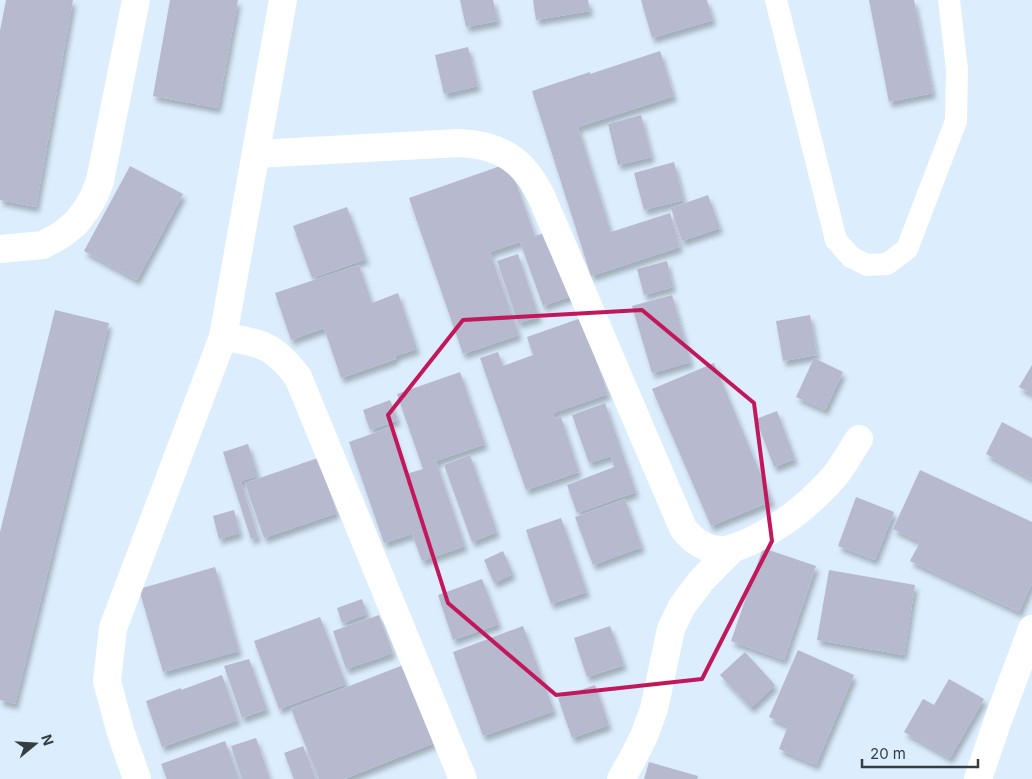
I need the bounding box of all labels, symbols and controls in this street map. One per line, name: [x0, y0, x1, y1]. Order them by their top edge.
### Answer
north arrow: [10, 719, 60, 769]
text: N: [38, 732, 58, 748]
scale bar: [862, 736, 978, 768]
text: 20 m: [870, 744, 906, 763]

